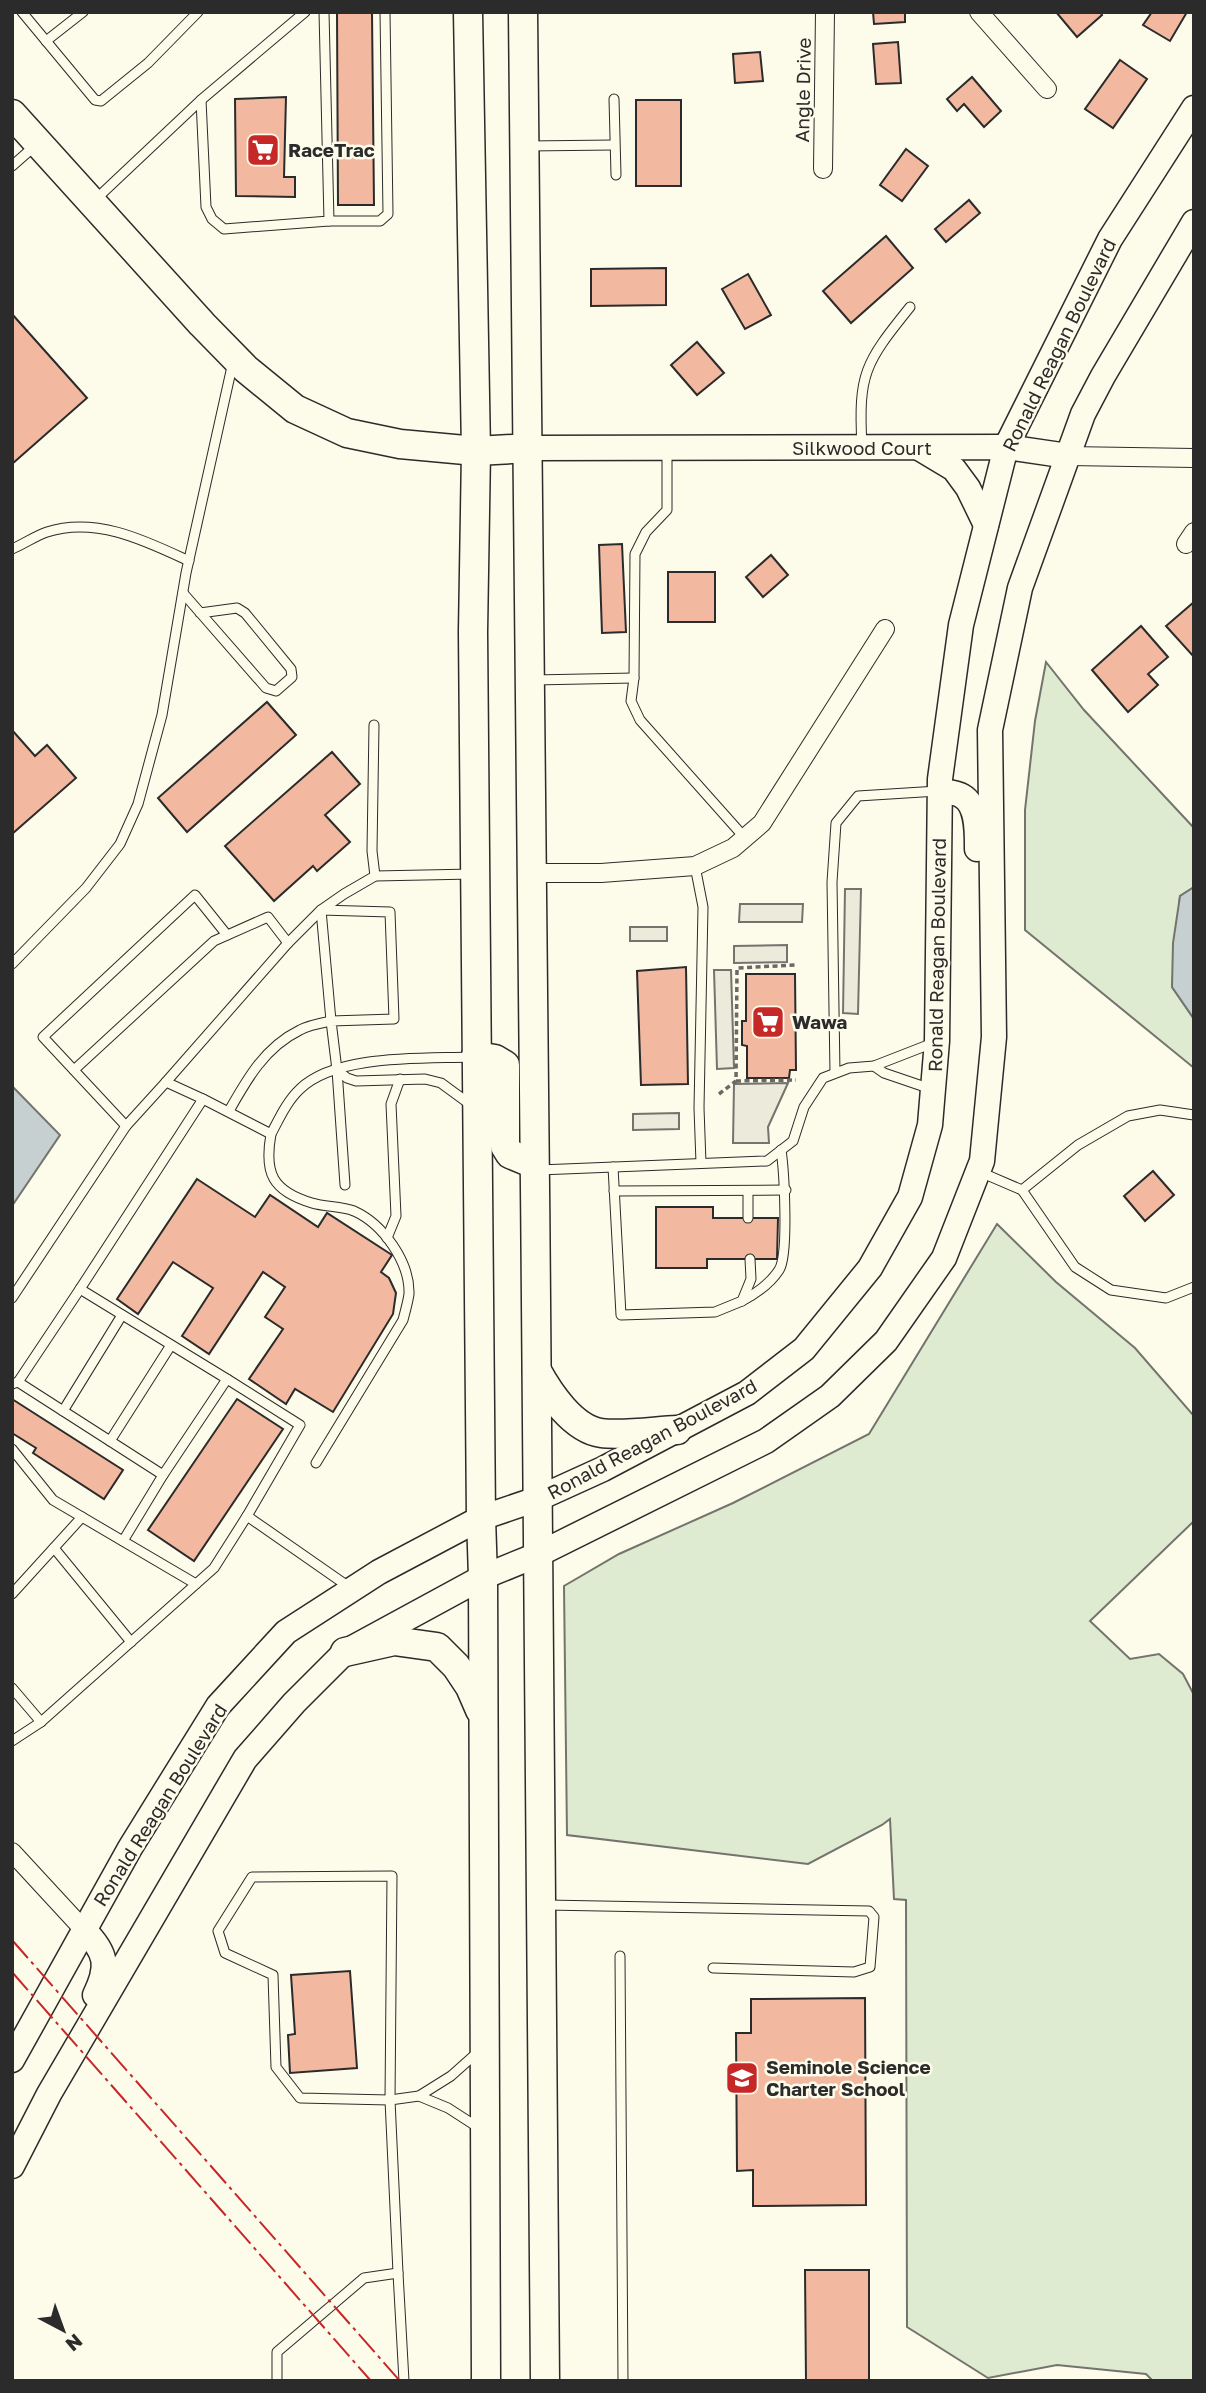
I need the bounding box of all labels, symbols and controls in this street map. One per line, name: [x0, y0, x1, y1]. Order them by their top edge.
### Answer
street label: Angle Drive: [790, 37, 815, 143]
supermarket icon: RaceTrac: [244, 131, 282, 169]
place label: RaceTrac: [288, 138, 375, 161]
street label: Ronald Reagan Boulevard: [997, 235, 1120, 455]
street label: Silkwood Court: [792, 436, 932, 459]
street label: Ronald Reagan Boulevard: [923, 838, 950, 1072]
supermarket icon: Wawa: [749, 1003, 787, 1041]
place label: Wawa: [792, 1010, 847, 1033]
street label: Ronald Reagan Boulevard: [543, 1373, 761, 1504]
street label: Ronald Reagan Boulevard: [88, 1699, 231, 1910]
place label: Seminole Science Charter School: [766, 2055, 931, 2100]
school or university icon: Seminole Science Charter School: [723, 2059, 761, 2097]
north arrow: [28, 2295, 98, 2365]
text: N: [61, 2330, 87, 2357]

